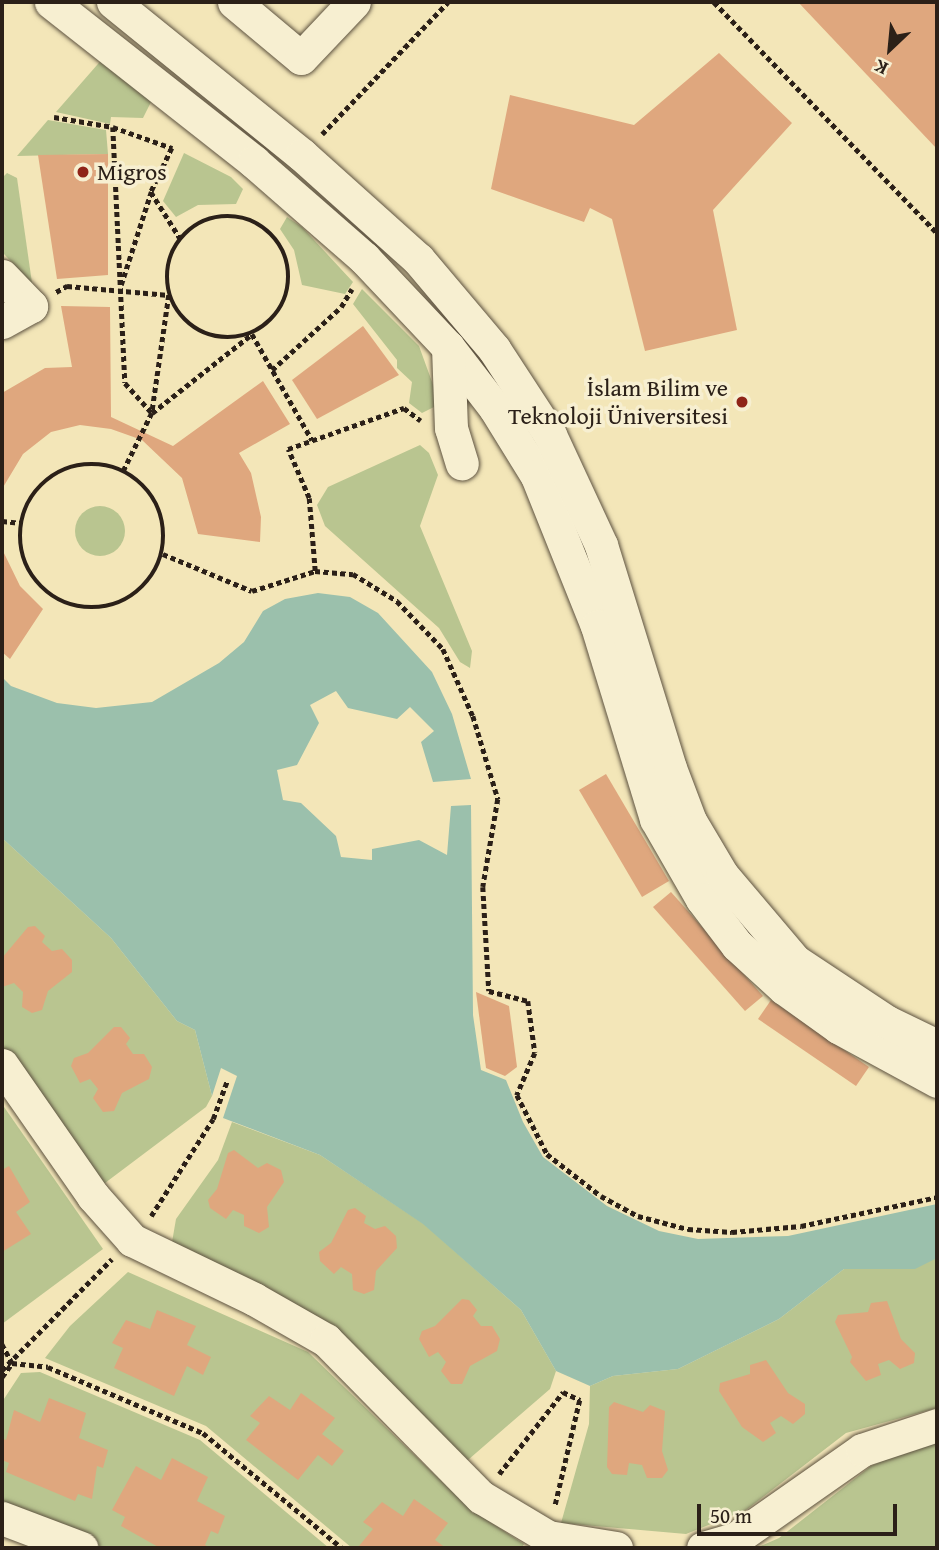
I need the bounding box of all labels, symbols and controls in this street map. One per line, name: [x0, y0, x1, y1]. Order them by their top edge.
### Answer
north arrow: [855, 14, 925, 84]
text: K: [869, 53, 892, 83]
place label: Migros: [97, 158, 167, 186]
marker: Migros: [75, 164, 91, 180]
place label: İslam Bilim ve Teknoloji Üniversitesi: [508, 374, 728, 430]
marker: İslam Bilim ve Teknoloji Üniversitesi: [734, 394, 750, 410]
scale bar: [701, 1490, 900, 1534]
text: 50 m: [710, 1500, 752, 1531]

